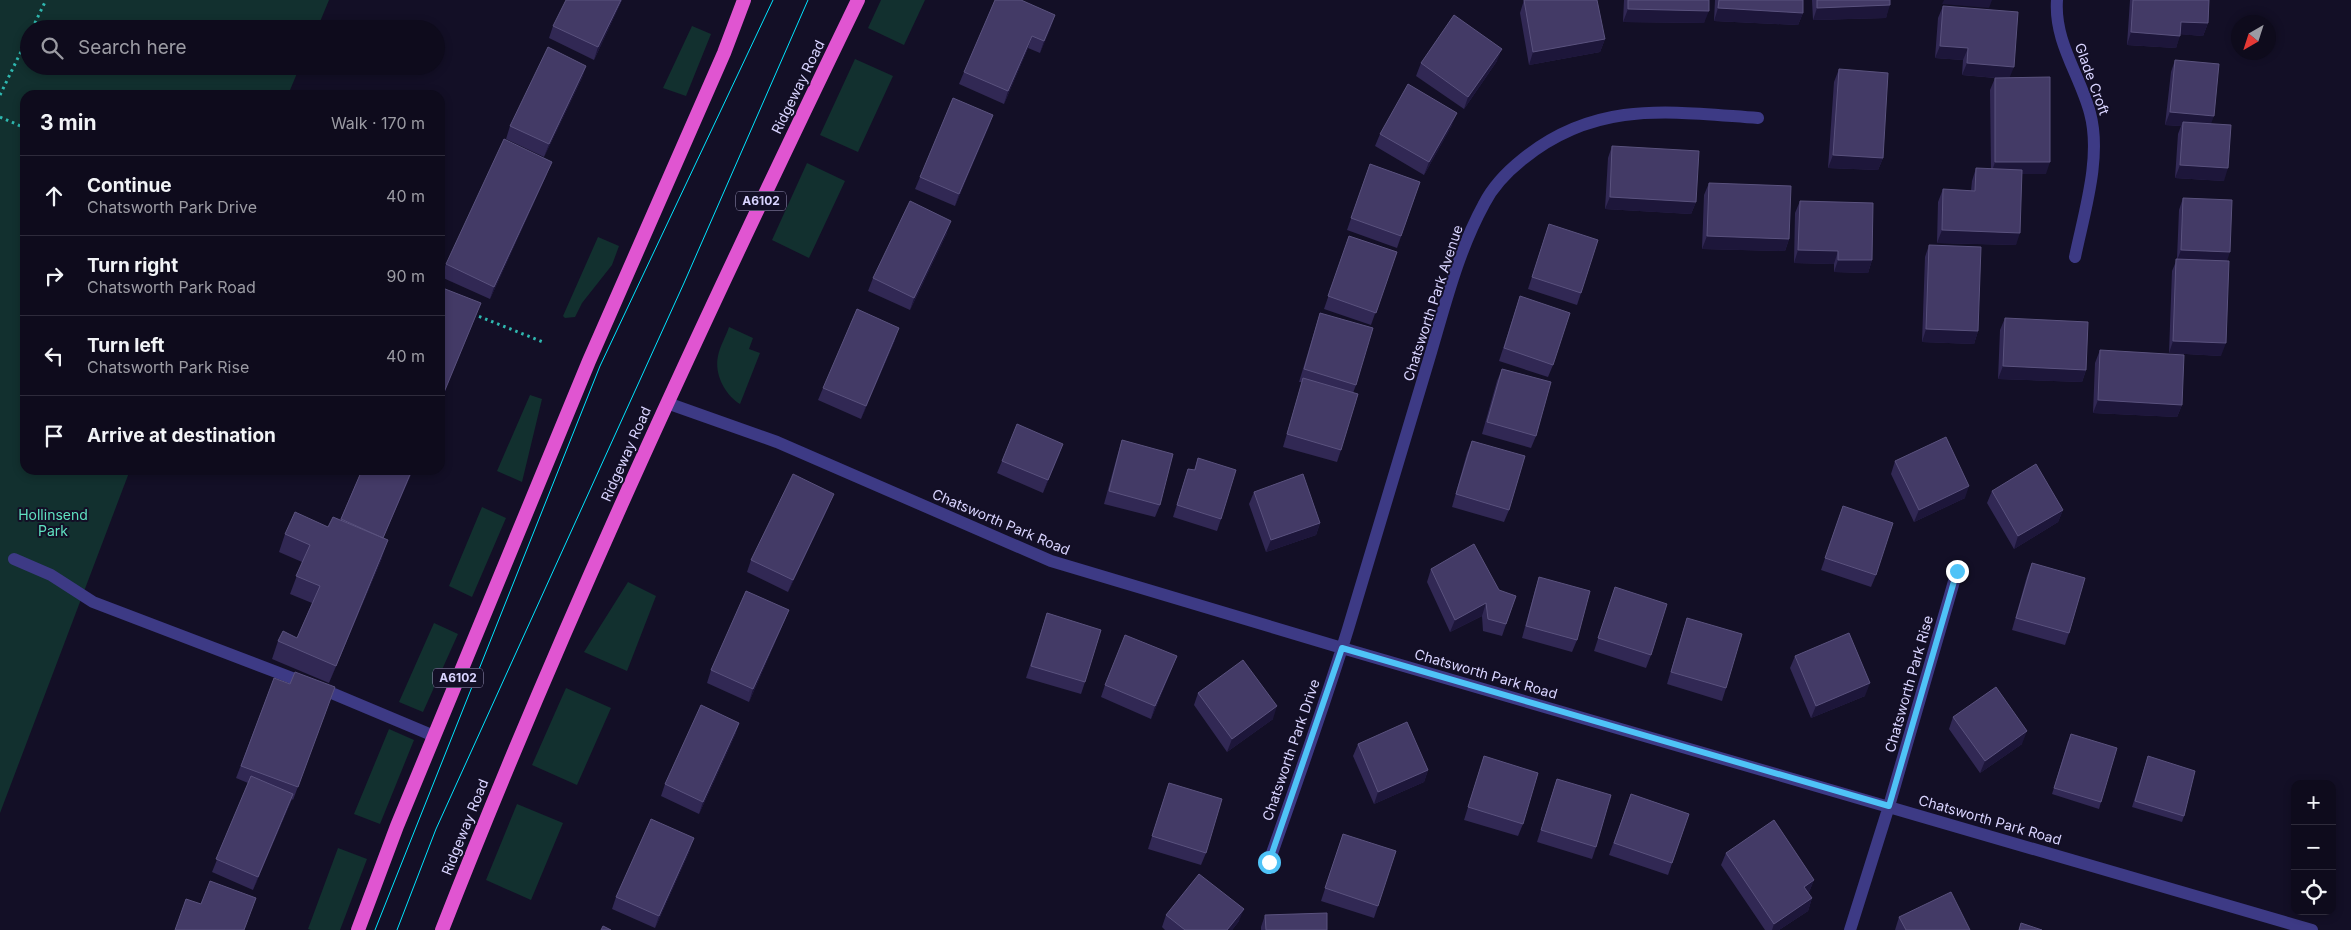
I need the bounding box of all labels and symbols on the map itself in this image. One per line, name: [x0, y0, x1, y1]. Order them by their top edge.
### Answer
north arrow: [2231, 15, 2276, 60]
street label: Ridgeway Road: [768, 37, 828, 136]
street label: Glade Croft: [2072, 41, 2113, 118]
road number: A6102: [736, 192, 786, 210]
street label: Chatsworth Park Avenue: [1399, 223, 1466, 383]
street label: Ridgeway Road: [597, 404, 654, 504]
street label: Chatsworth Park Road: [930, 485, 1073, 558]
park label: Hollinsend Park: [18, 506, 88, 539]
route end: [1946, 560, 1969, 583]
street label: Chatsworth Park Rise: [1881, 613, 1936, 754]
street label: Chatsworth Park Road: [1413, 645, 1560, 702]
road number: A6102: [433, 668, 483, 688]
street label: Chatsworth Park Drive: [1258, 677, 1323, 823]
street label: Ridgeway Road: [438, 776, 492, 877]
street label: Chatsworth Park Road: [1917, 791, 2064, 848]
route start: [1258, 851, 1281, 874]

